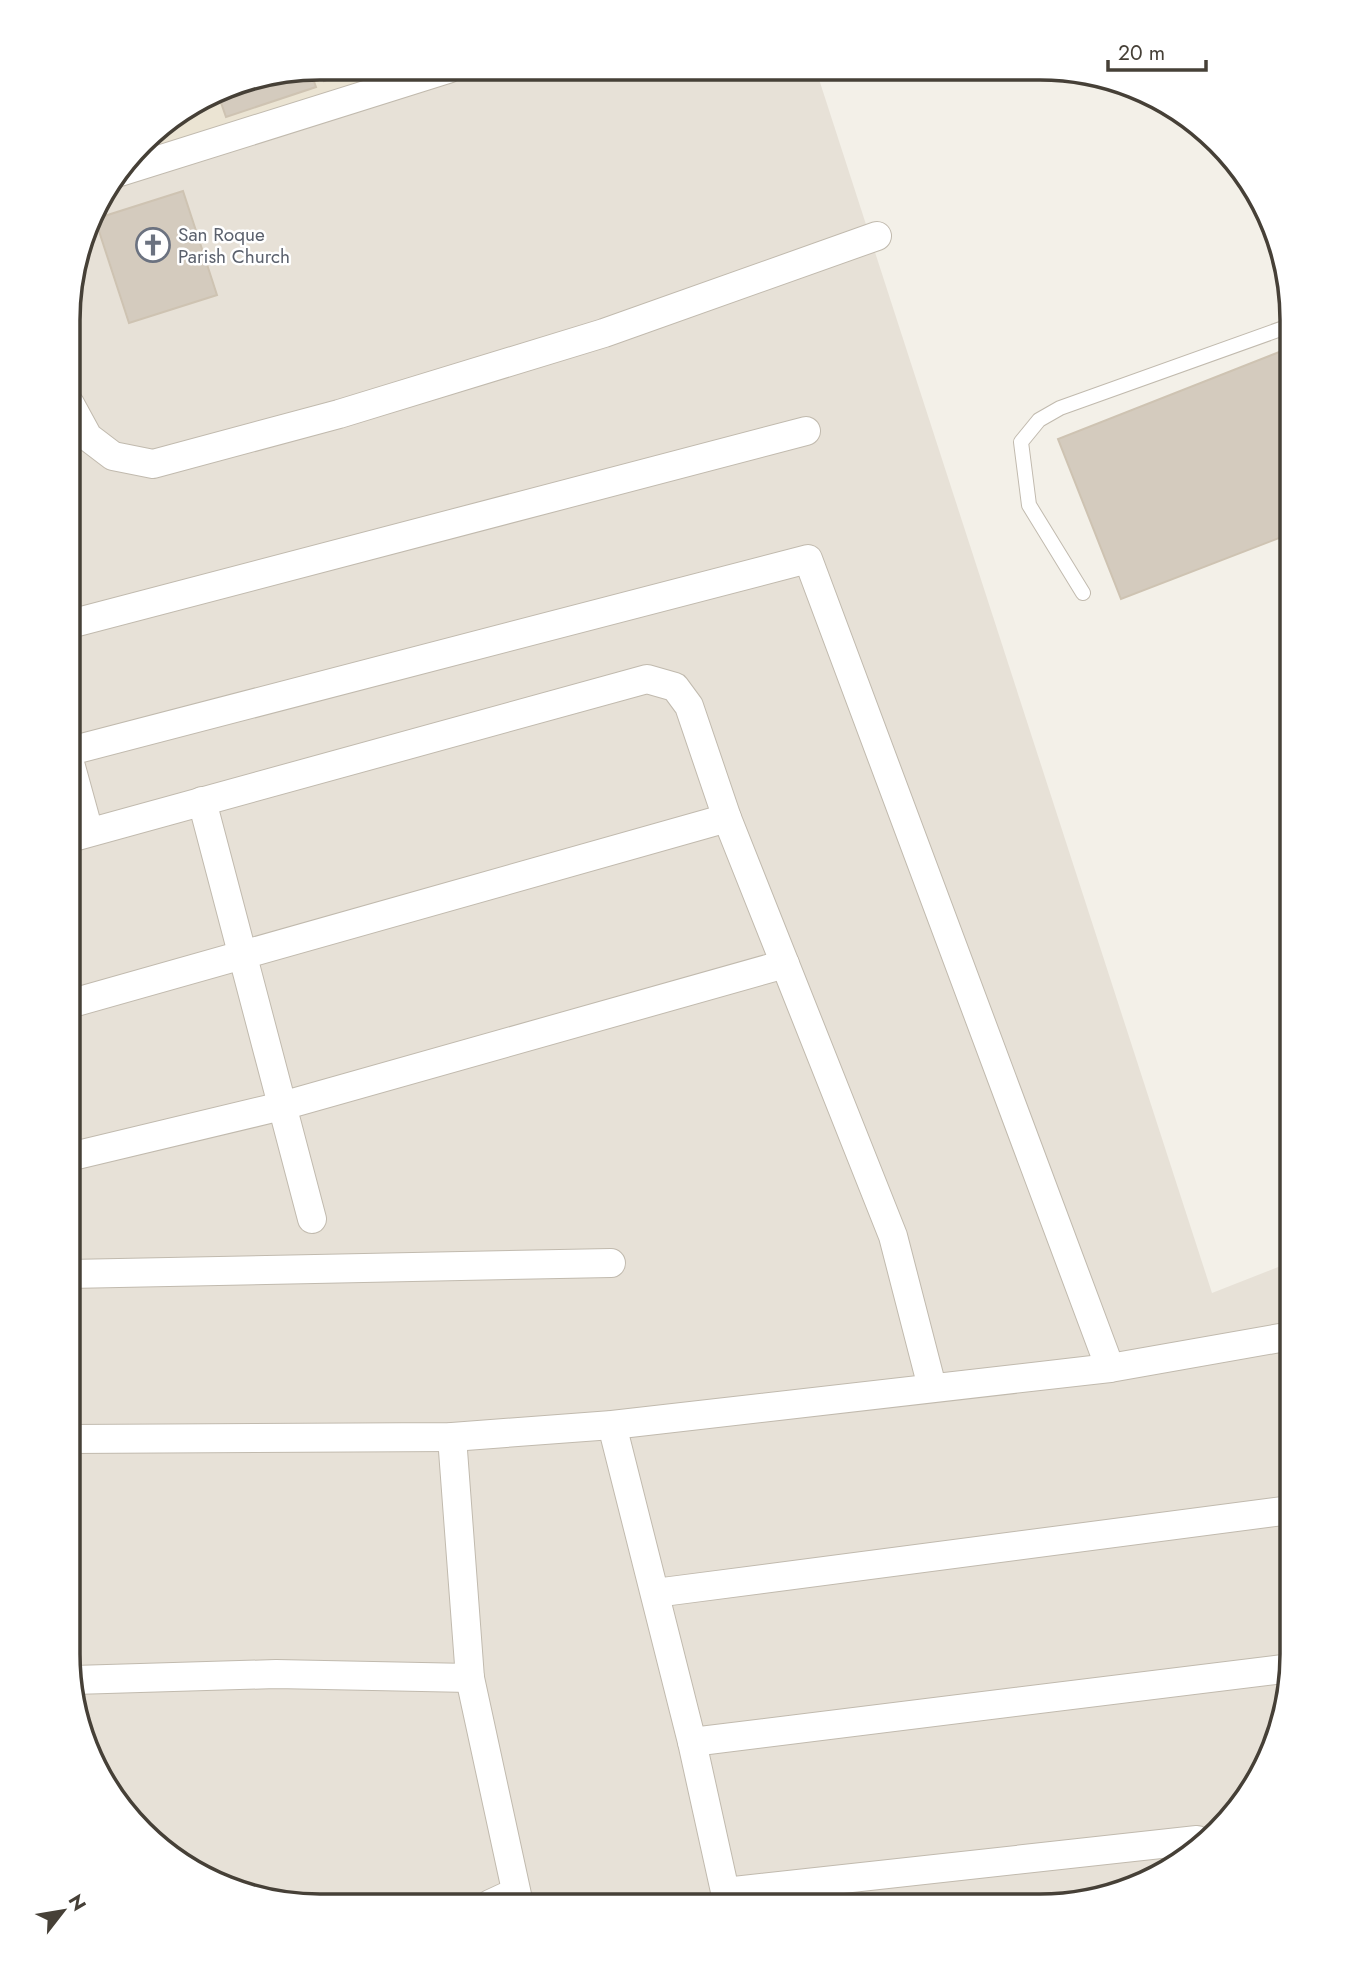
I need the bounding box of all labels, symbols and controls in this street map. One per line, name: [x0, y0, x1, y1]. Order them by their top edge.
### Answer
scale bar: [1108, 28, 1206, 72]
text: 20 m: [1118, 38, 1165, 68]
place label: San Roque Parish Church: [178, 221, 290, 270]
church icon: San Roque Parish Church: [134, 226, 172, 264]
north arrow: [28, 1876, 98, 1946]
text: N: [62, 1889, 93, 1916]

